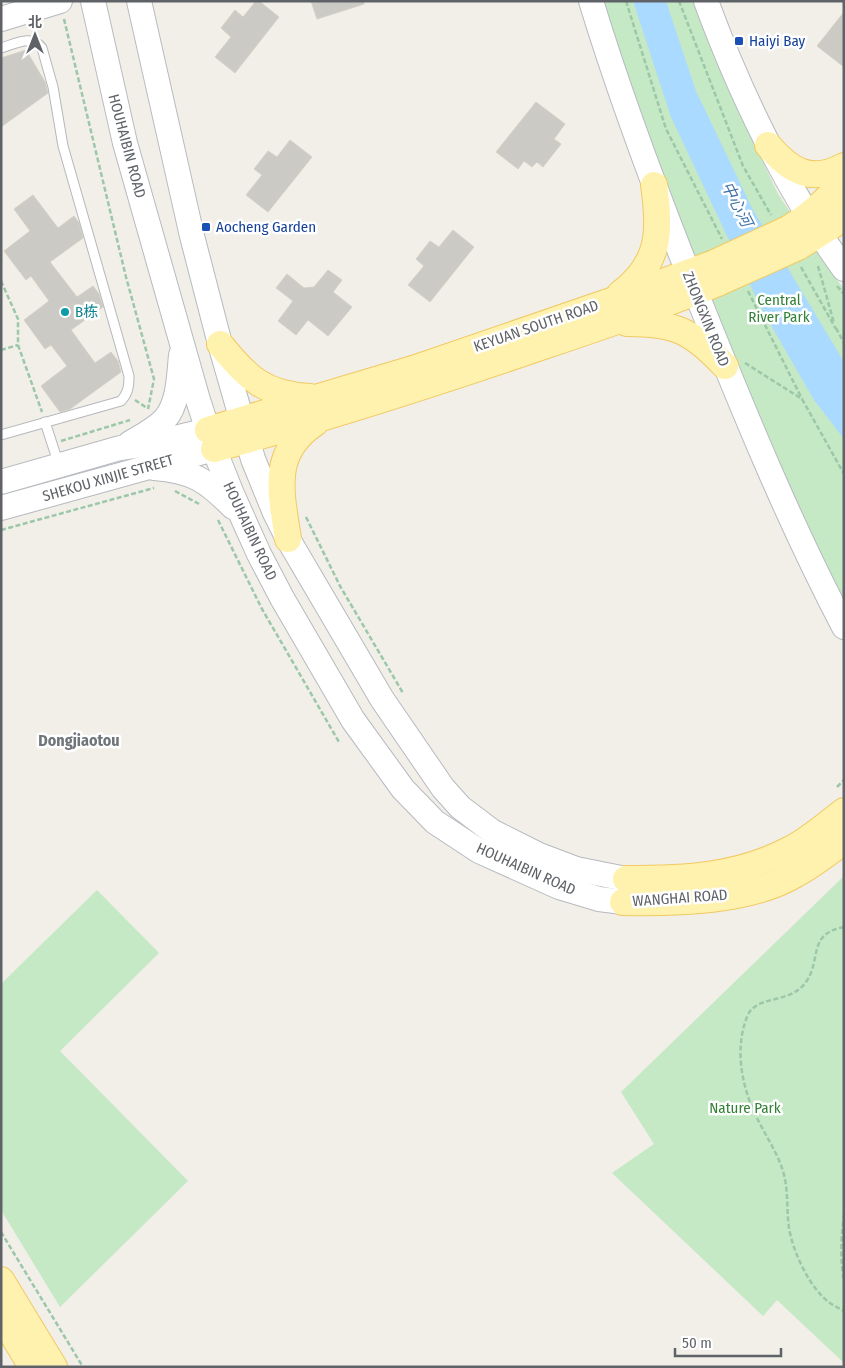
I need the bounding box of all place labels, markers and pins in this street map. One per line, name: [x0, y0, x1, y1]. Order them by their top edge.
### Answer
place label: Haiyi Bay: [749, 32, 806, 50]
marker: Haiyi Bay: [733, 35, 745, 47]
place label: Aocheng Garden: [216, 218, 316, 236]
marker: Aocheng Garden: [200, 221, 212, 233]
place label: B栋: [75, 303, 98, 321]
marker: B栋: [59, 306, 71, 318]

